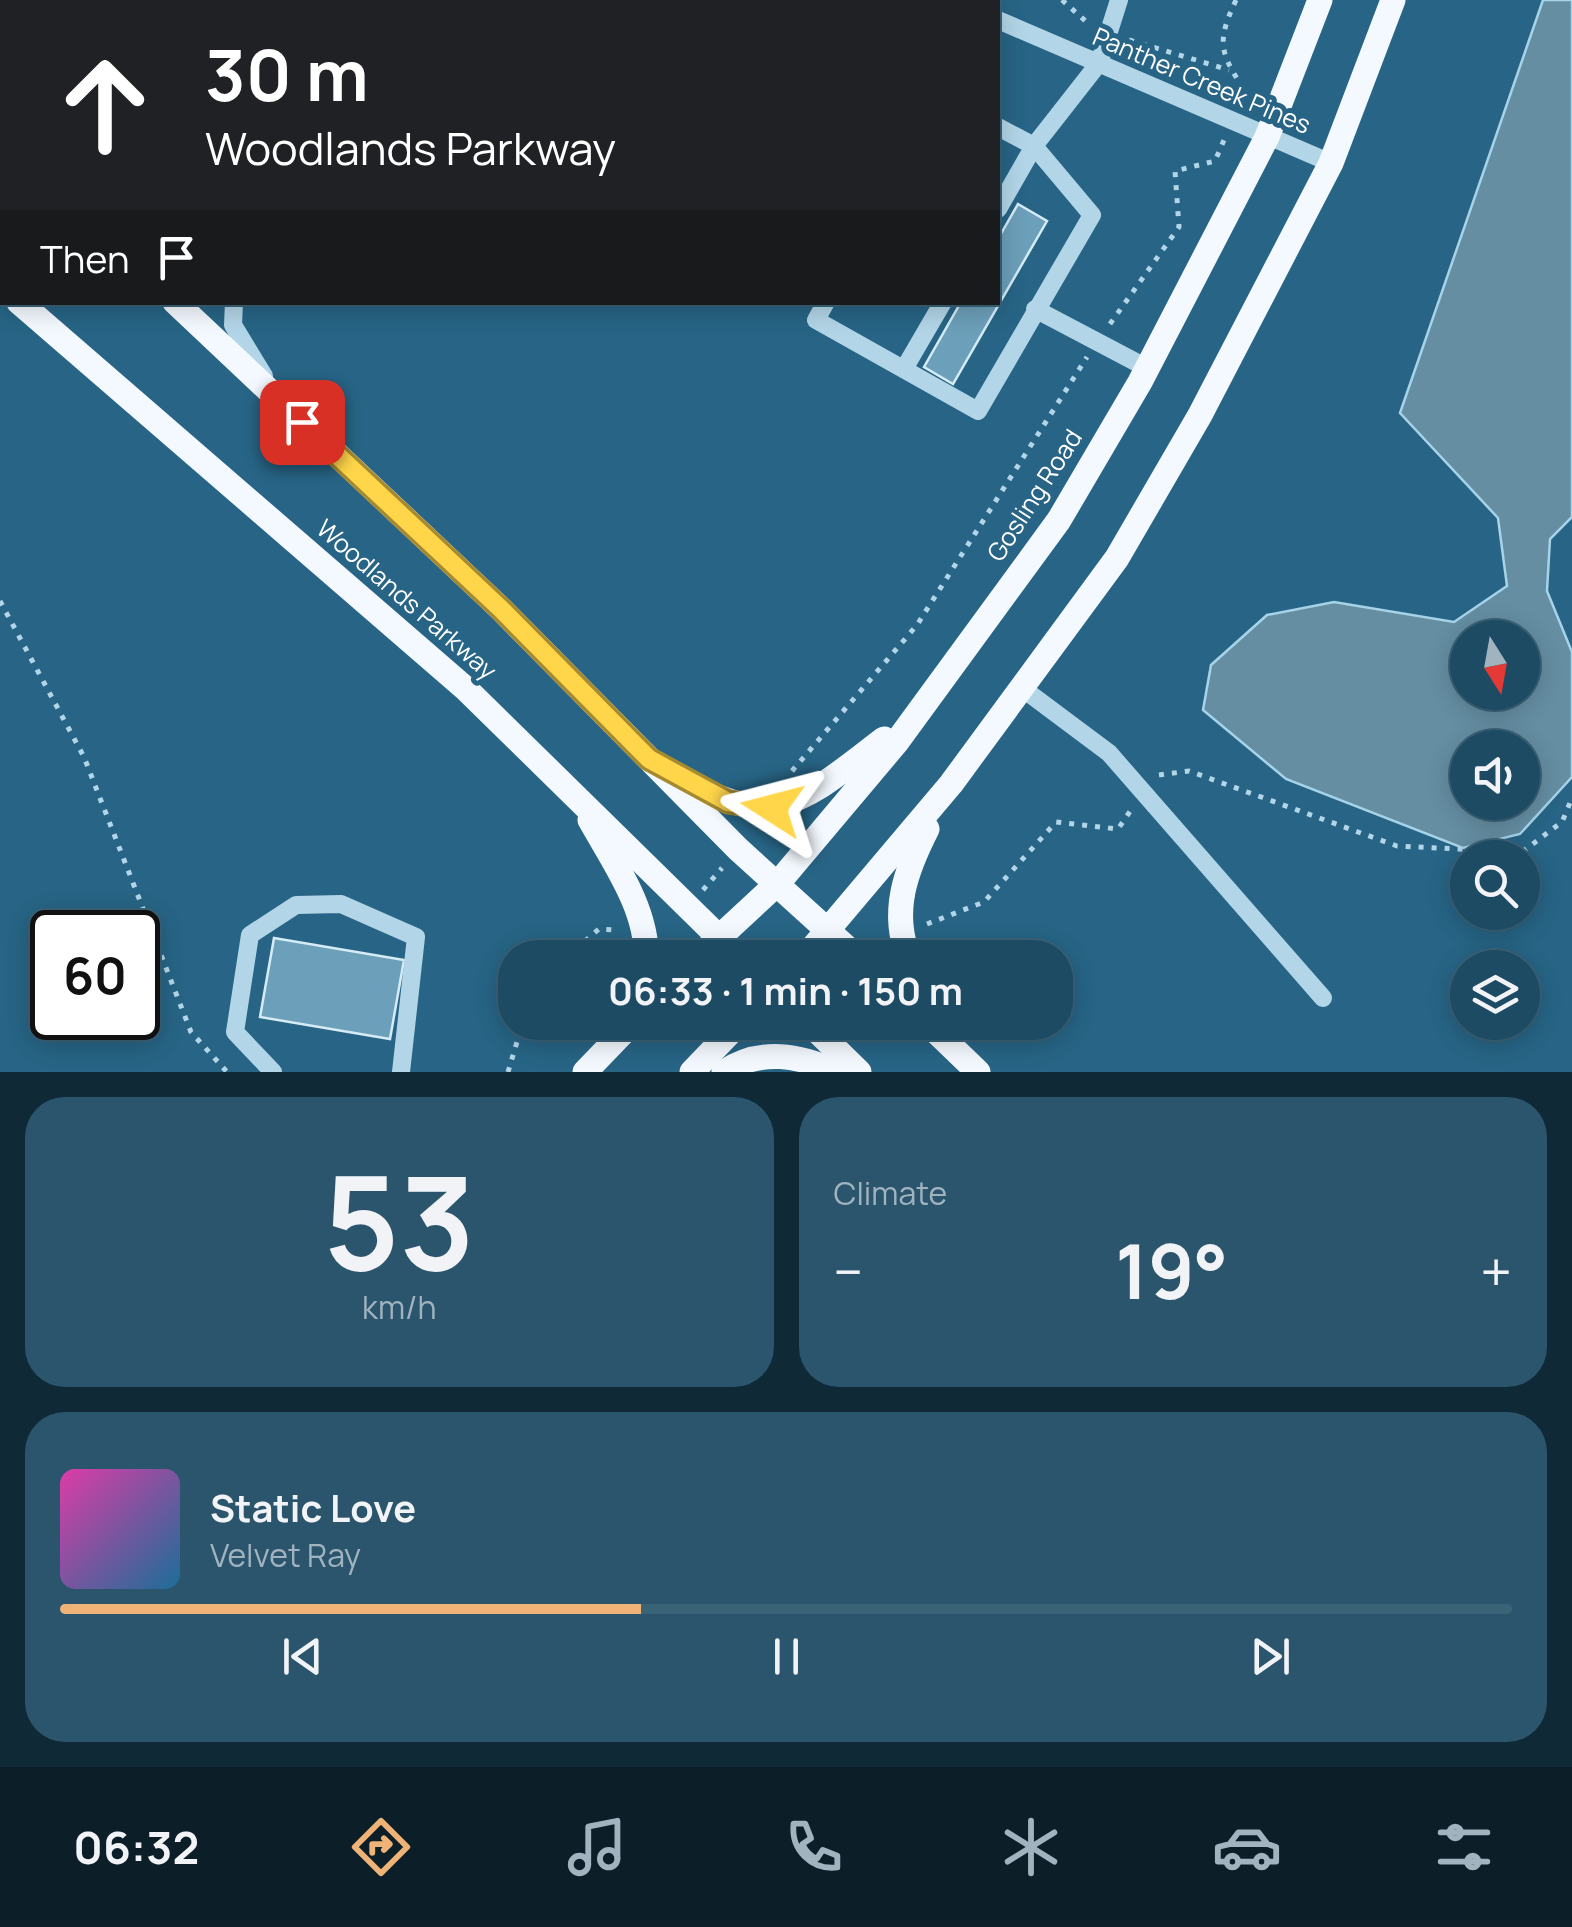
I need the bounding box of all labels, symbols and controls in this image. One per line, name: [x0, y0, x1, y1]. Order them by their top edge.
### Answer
street label: Panther Creek Pines: [1088, 18, 1316, 142]
text: 30 m: [205, 26, 369, 122]
icon: ahead: [40, 40, 170, 170]
text: Woodlands Parkway: [205, 117, 616, 179]
icon: arrive: [149, 230, 204, 285]
text: Then: [40, 232, 129, 284]
pin: [260, 380, 345, 465]
icon: arrive: [275, 395, 330, 450]
street label: Gosling Road: [978, 422, 1090, 568]
street label: Woodlands Parkway: [309, 511, 505, 687]
north arrow: [1450, 620, 1540, 710]
map controls: [1450, 620, 1540, 1040]
button: sound: [1450, 730, 1540, 820]
position arrow: [720, 756, 824, 860]
button: search: [1450, 840, 1540, 930]
speed limit sign: 60: [30, 910, 160, 1040]
button: layers: [1450, 950, 1540, 1040]
text: 06:33 · 1 min · 150 m: [608, 964, 963, 1016]
text: 53: [323, 1131, 475, 1309]
text: Climate: [834, 1171, 947, 1215]
text: 19°: [1115, 1219, 1228, 1322]
text: −: [834, 1233, 863, 1309]
text: +: [1480, 1233, 1512, 1309]
text: km/h: [362, 1285, 436, 1329]
text: Static Love: [210, 1481, 416, 1533]
text: Velvet Ray: [210, 1533, 361, 1577]
icon: previous: [275, 1629, 330, 1684]
icon: pause: [759, 1629, 814, 1684]
icon: next: [1243, 1629, 1298, 1684]
icon: directions: [346, 1812, 416, 1882]
icon: music: [562, 1812, 632, 1882]
icon: phone: [779, 1812, 849, 1882]
icon: climate: [996, 1812, 1066, 1882]
icon: car: [1212, 1812, 1282, 1882]
icon: filters: [1429, 1812, 1499, 1882]
text: 06:32: [73, 1816, 199, 1878]

